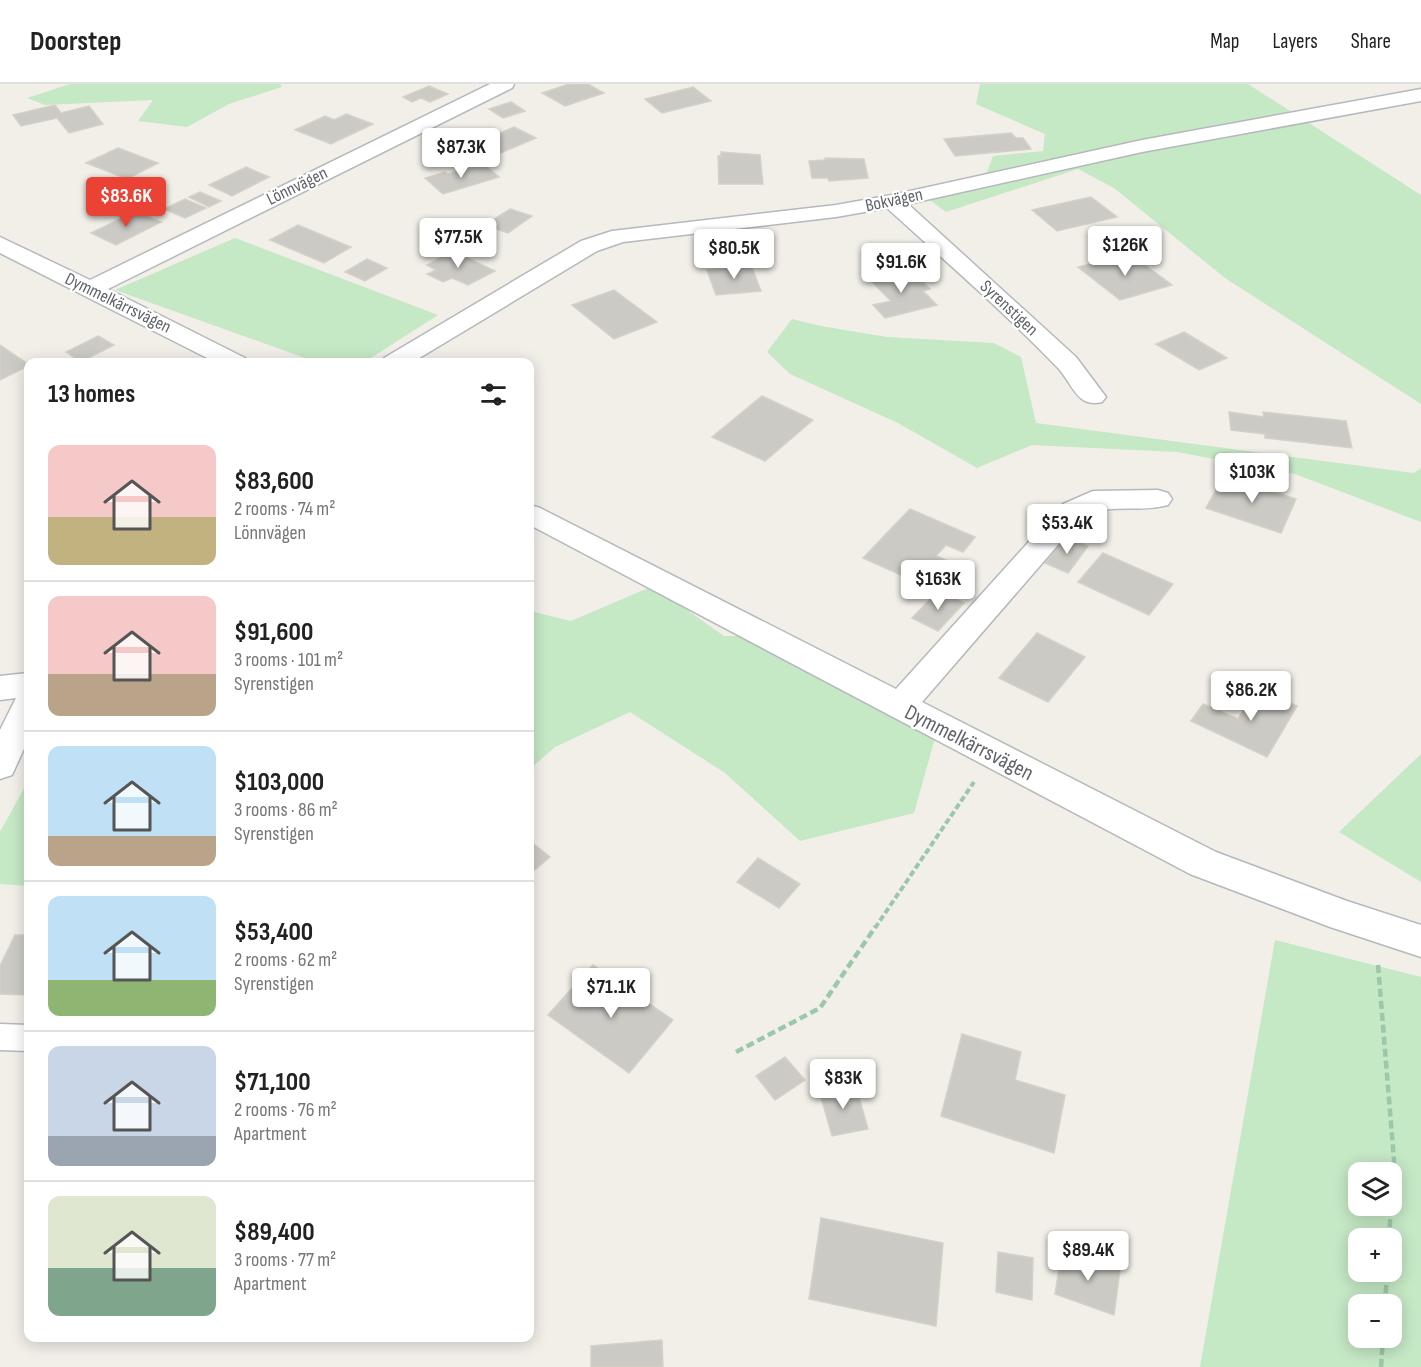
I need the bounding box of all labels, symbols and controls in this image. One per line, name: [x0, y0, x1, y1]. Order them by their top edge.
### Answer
text: Doorstep: [30, 25, 121, 58]
text: Map: [1210, 29, 1239, 54]
text: Layers: [1272, 29, 1318, 54]
text: Share: [1351, 29, 1391, 54]
pin: $87.3K: [412, 128, 510, 179]
text: $87.3K: [436, 135, 486, 159]
street label: Lönnvägen: [263, 162, 331, 210]
pin: $83.6K: [77, 177, 175, 228]
text: $83.6K: [100, 184, 152, 208]
street label: Bokvägen: [863, 184, 925, 216]
pin: $77.5K: [409, 218, 507, 269]
text: $77.5K: [433, 225, 483, 249]
pin: $126K: [1083, 226, 1167, 277]
pin: $80.5K: [685, 229, 783, 280]
text: $126K: [1102, 233, 1148, 257]
text: $80.5K: [708, 236, 760, 260]
pin: $91.6K: [852, 243, 950, 294]
text: $91.6K: [875, 250, 927, 274]
street label: Dymmelkärrsvägen: [62, 268, 174, 338]
street label: Syrenstigen: [976, 276, 1042, 340]
icon: filters: [477, 378, 510, 411]
text: 13 homes: [48, 379, 135, 410]
pin: $103K: [1210, 453, 1294, 504]
text: $103K: [1229, 460, 1275, 484]
text: $83,600: [234, 466, 314, 497]
icon: home: [96, 469, 168, 541]
text: 2 rooms · 74 m²: [234, 497, 335, 521]
pin: $53.4K: [1018, 504, 1116, 555]
text: $53.4K: [1041, 511, 1093, 535]
text: Lönnvägen: [234, 521, 306, 545]
pin: $163K: [896, 560, 980, 611]
text: $163K: [915, 567, 961, 591]
text: $91,600: [234, 617, 313, 648]
icon: home: [96, 620, 168, 692]
text: 3 rooms · 101 m²: [234, 648, 343, 672]
pin: $86.2K: [1202, 671, 1300, 722]
text: Syrenstigen: [234, 672, 314, 696]
text: $86.2K: [1225, 678, 1277, 702]
street label: Dymmelkärrsvägen: [900, 699, 1038, 787]
text: $103,000: [234, 767, 324, 798]
icon: home: [96, 770, 168, 842]
text: 3 rooms · 86 m²: [234, 798, 338, 822]
text: Syrenstigen: [234, 822, 314, 846]
text: $53,400: [234, 917, 313, 948]
icon: home: [96, 920, 168, 992]
text: 2 rooms · 62 m²: [234, 948, 337, 972]
pin: $71.1K: [562, 968, 660, 1019]
text: Syrenstigen: [234, 972, 314, 996]
text: $71.1K: [586, 975, 636, 999]
pin: $83K: [807, 1059, 879, 1110]
text: $83K: [824, 1066, 862, 1090]
text: $71,100: [234, 1067, 311, 1098]
icon: home: [96, 1070, 168, 1142]
text: 2 rooms · 76 m²: [234, 1098, 337, 1122]
text: Apartment: [234, 1122, 307, 1146]
map controls: [1348, 1162, 1402, 1348]
button: layers: [1348, 1162, 1402, 1216]
text: $89,400: [234, 1217, 315, 1248]
icon: home: [96, 1220, 168, 1292]
button: +: [1348, 1228, 1402, 1282]
pin: $89.4K: [1039, 1231, 1137, 1282]
text: $89.4K: [1062, 1238, 1114, 1262]
text: 3 rooms · 77 m²: [234, 1248, 336, 1272]
text: Apartment: [234, 1272, 307, 1296]
button: −: [1348, 1294, 1402, 1348]

